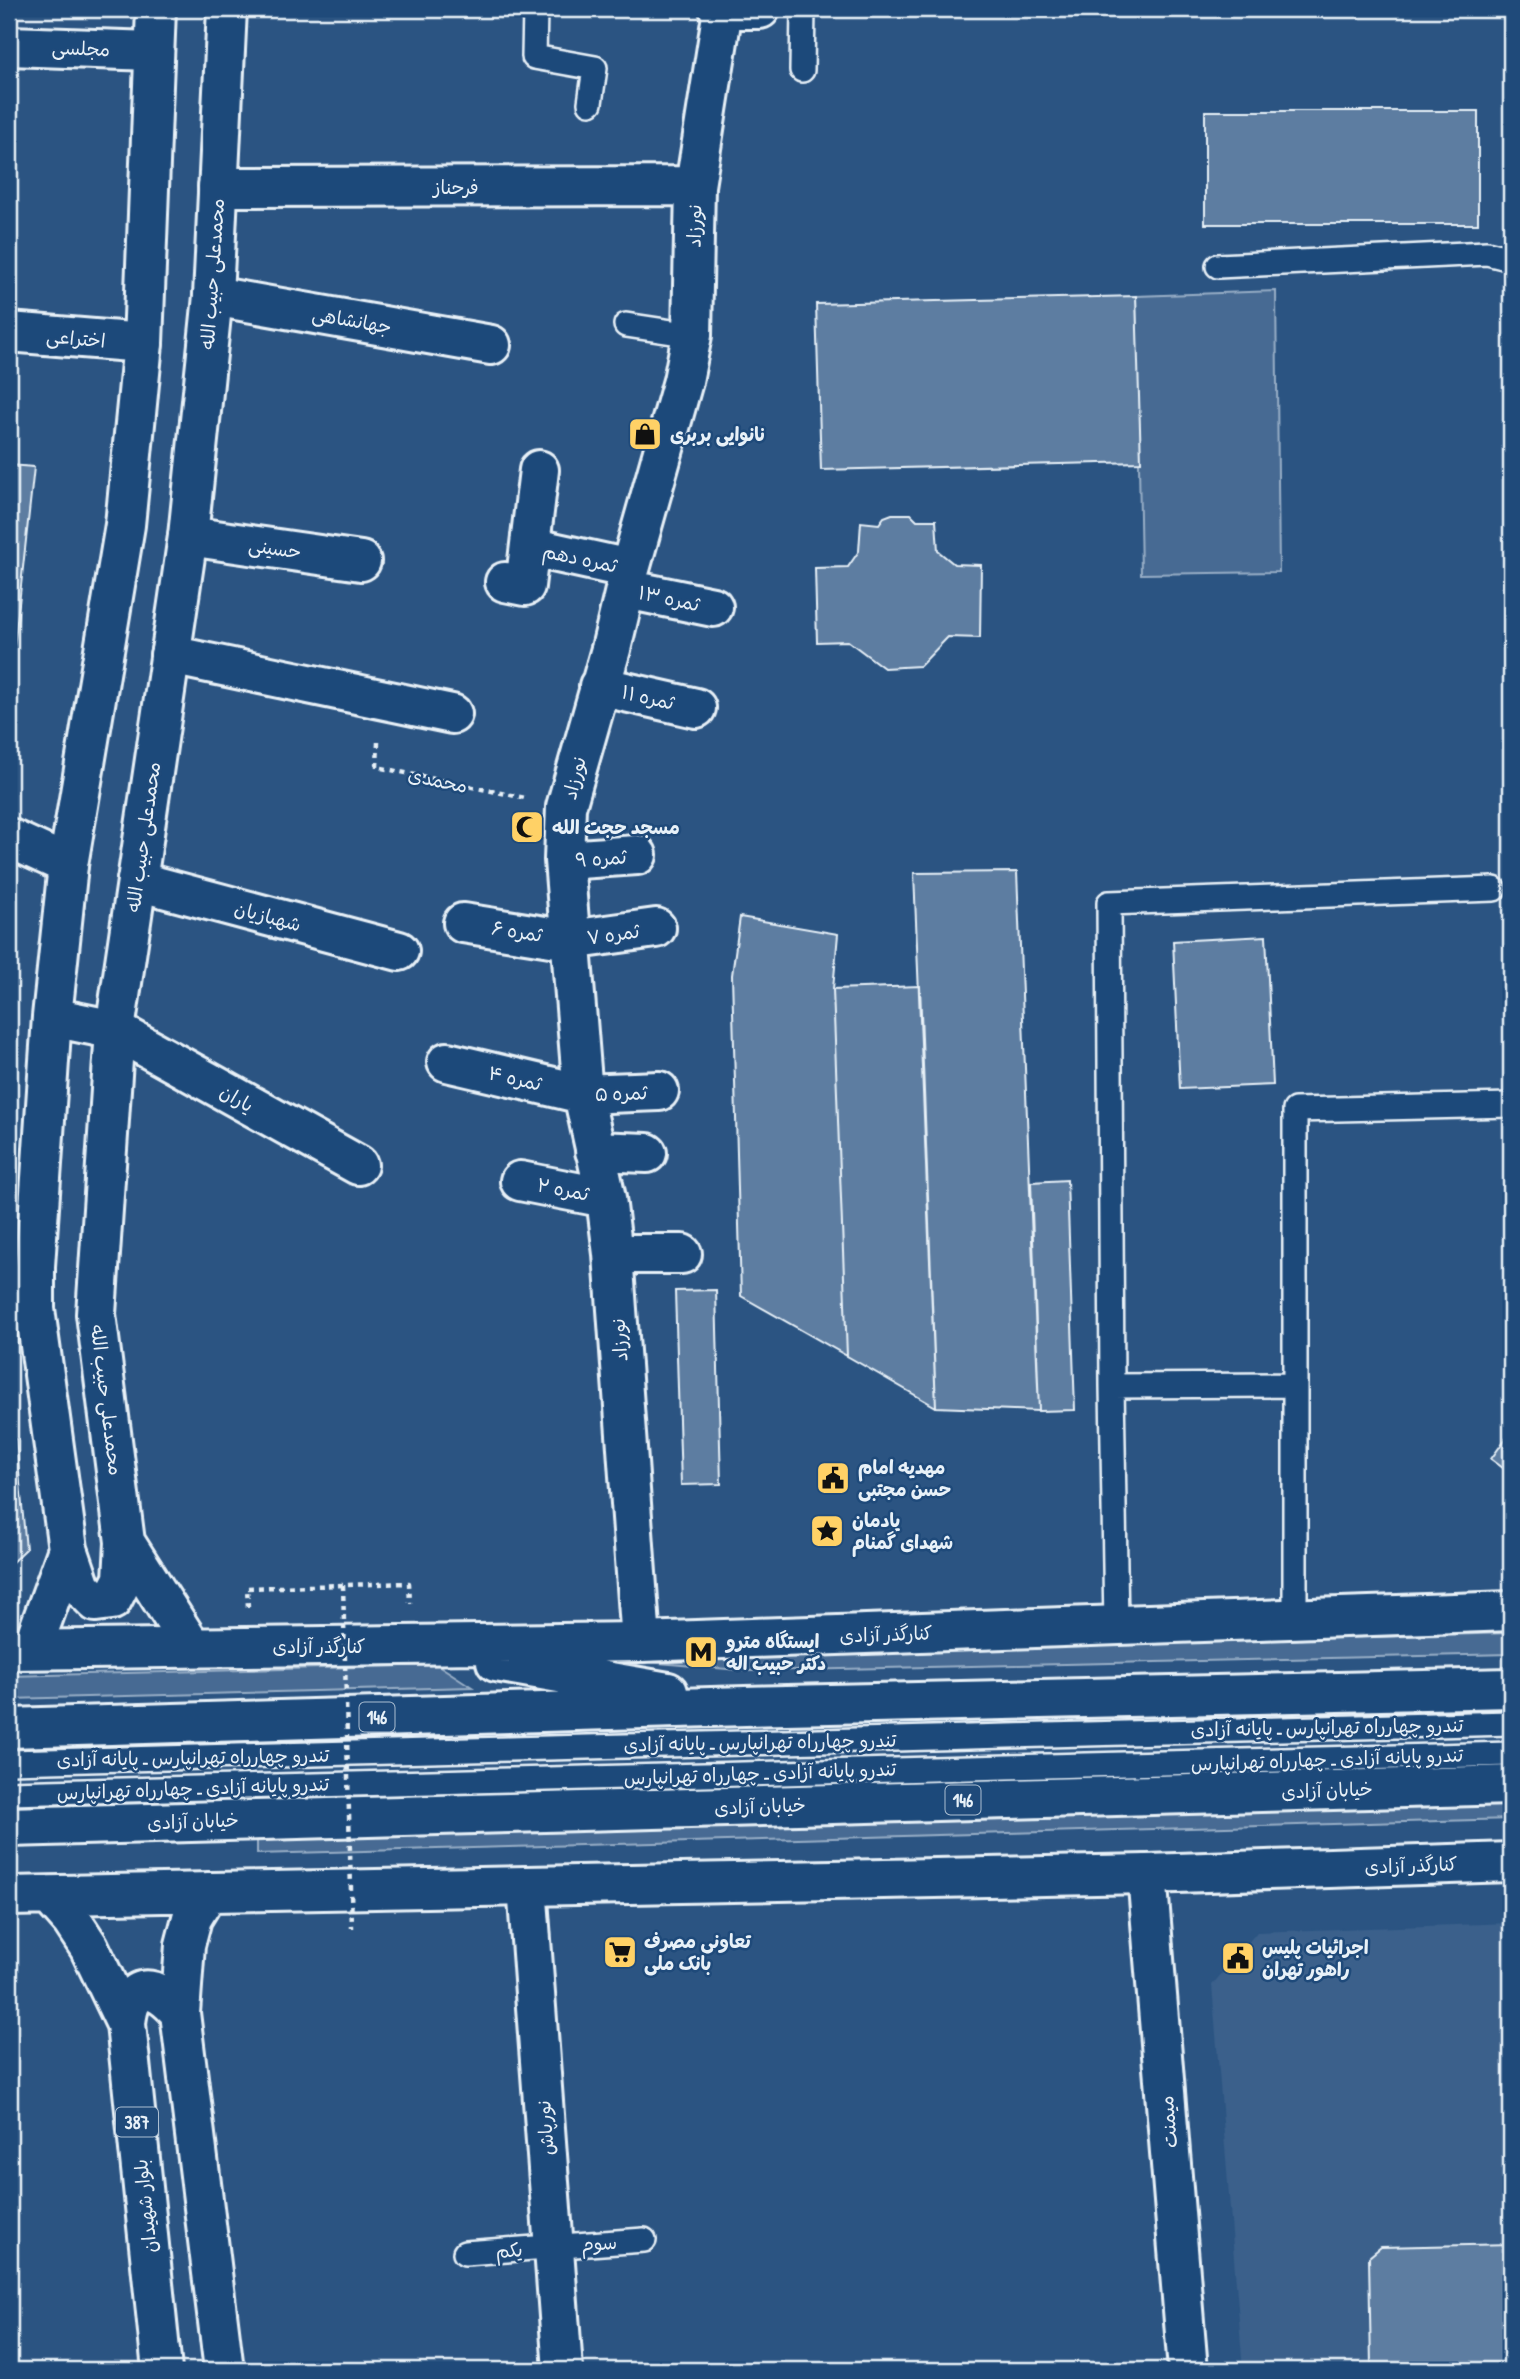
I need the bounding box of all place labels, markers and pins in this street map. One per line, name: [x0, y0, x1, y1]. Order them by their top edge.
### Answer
shop icon: نانوایی بربری: [626, 415, 664, 453]
place label: نانوایی بربری: [670, 421, 766, 447]
mosque icon: مسجد حجت الله: [508, 808, 546, 846]
place label: مسجد حجت الله: [552, 814, 680, 840]
place label: مهدیه امام حسن مجتبی: [858, 1454, 951, 1502]
public building icon: مهدیه امام حسن مجتبی: [814, 1459, 852, 1497]
place label: یادمان شهدای گمنام: [852, 1507, 953, 1557]
place icon: یادمان شهدای گمنام: [808, 1512, 846, 1550]
place label: ایستگاه مترو دکتر حبیب اله: [724, 1628, 826, 1676]
metro station icon: ایستگاه مترو دکتر حبیب اله: [682, 1633, 720, 1671]
place label: تعاونی مصرف بانک ملی: [644, 1928, 752, 1976]
supermarket icon: تعاونی مصرف بانک ملی: [601, 1933, 639, 1971]
place label: اجرائیات پلیس راهور تهران: [1262, 1934, 1369, 1982]
public building icon: اجرائیات پلیس راهور تهران: [1219, 1939, 1257, 1977]

